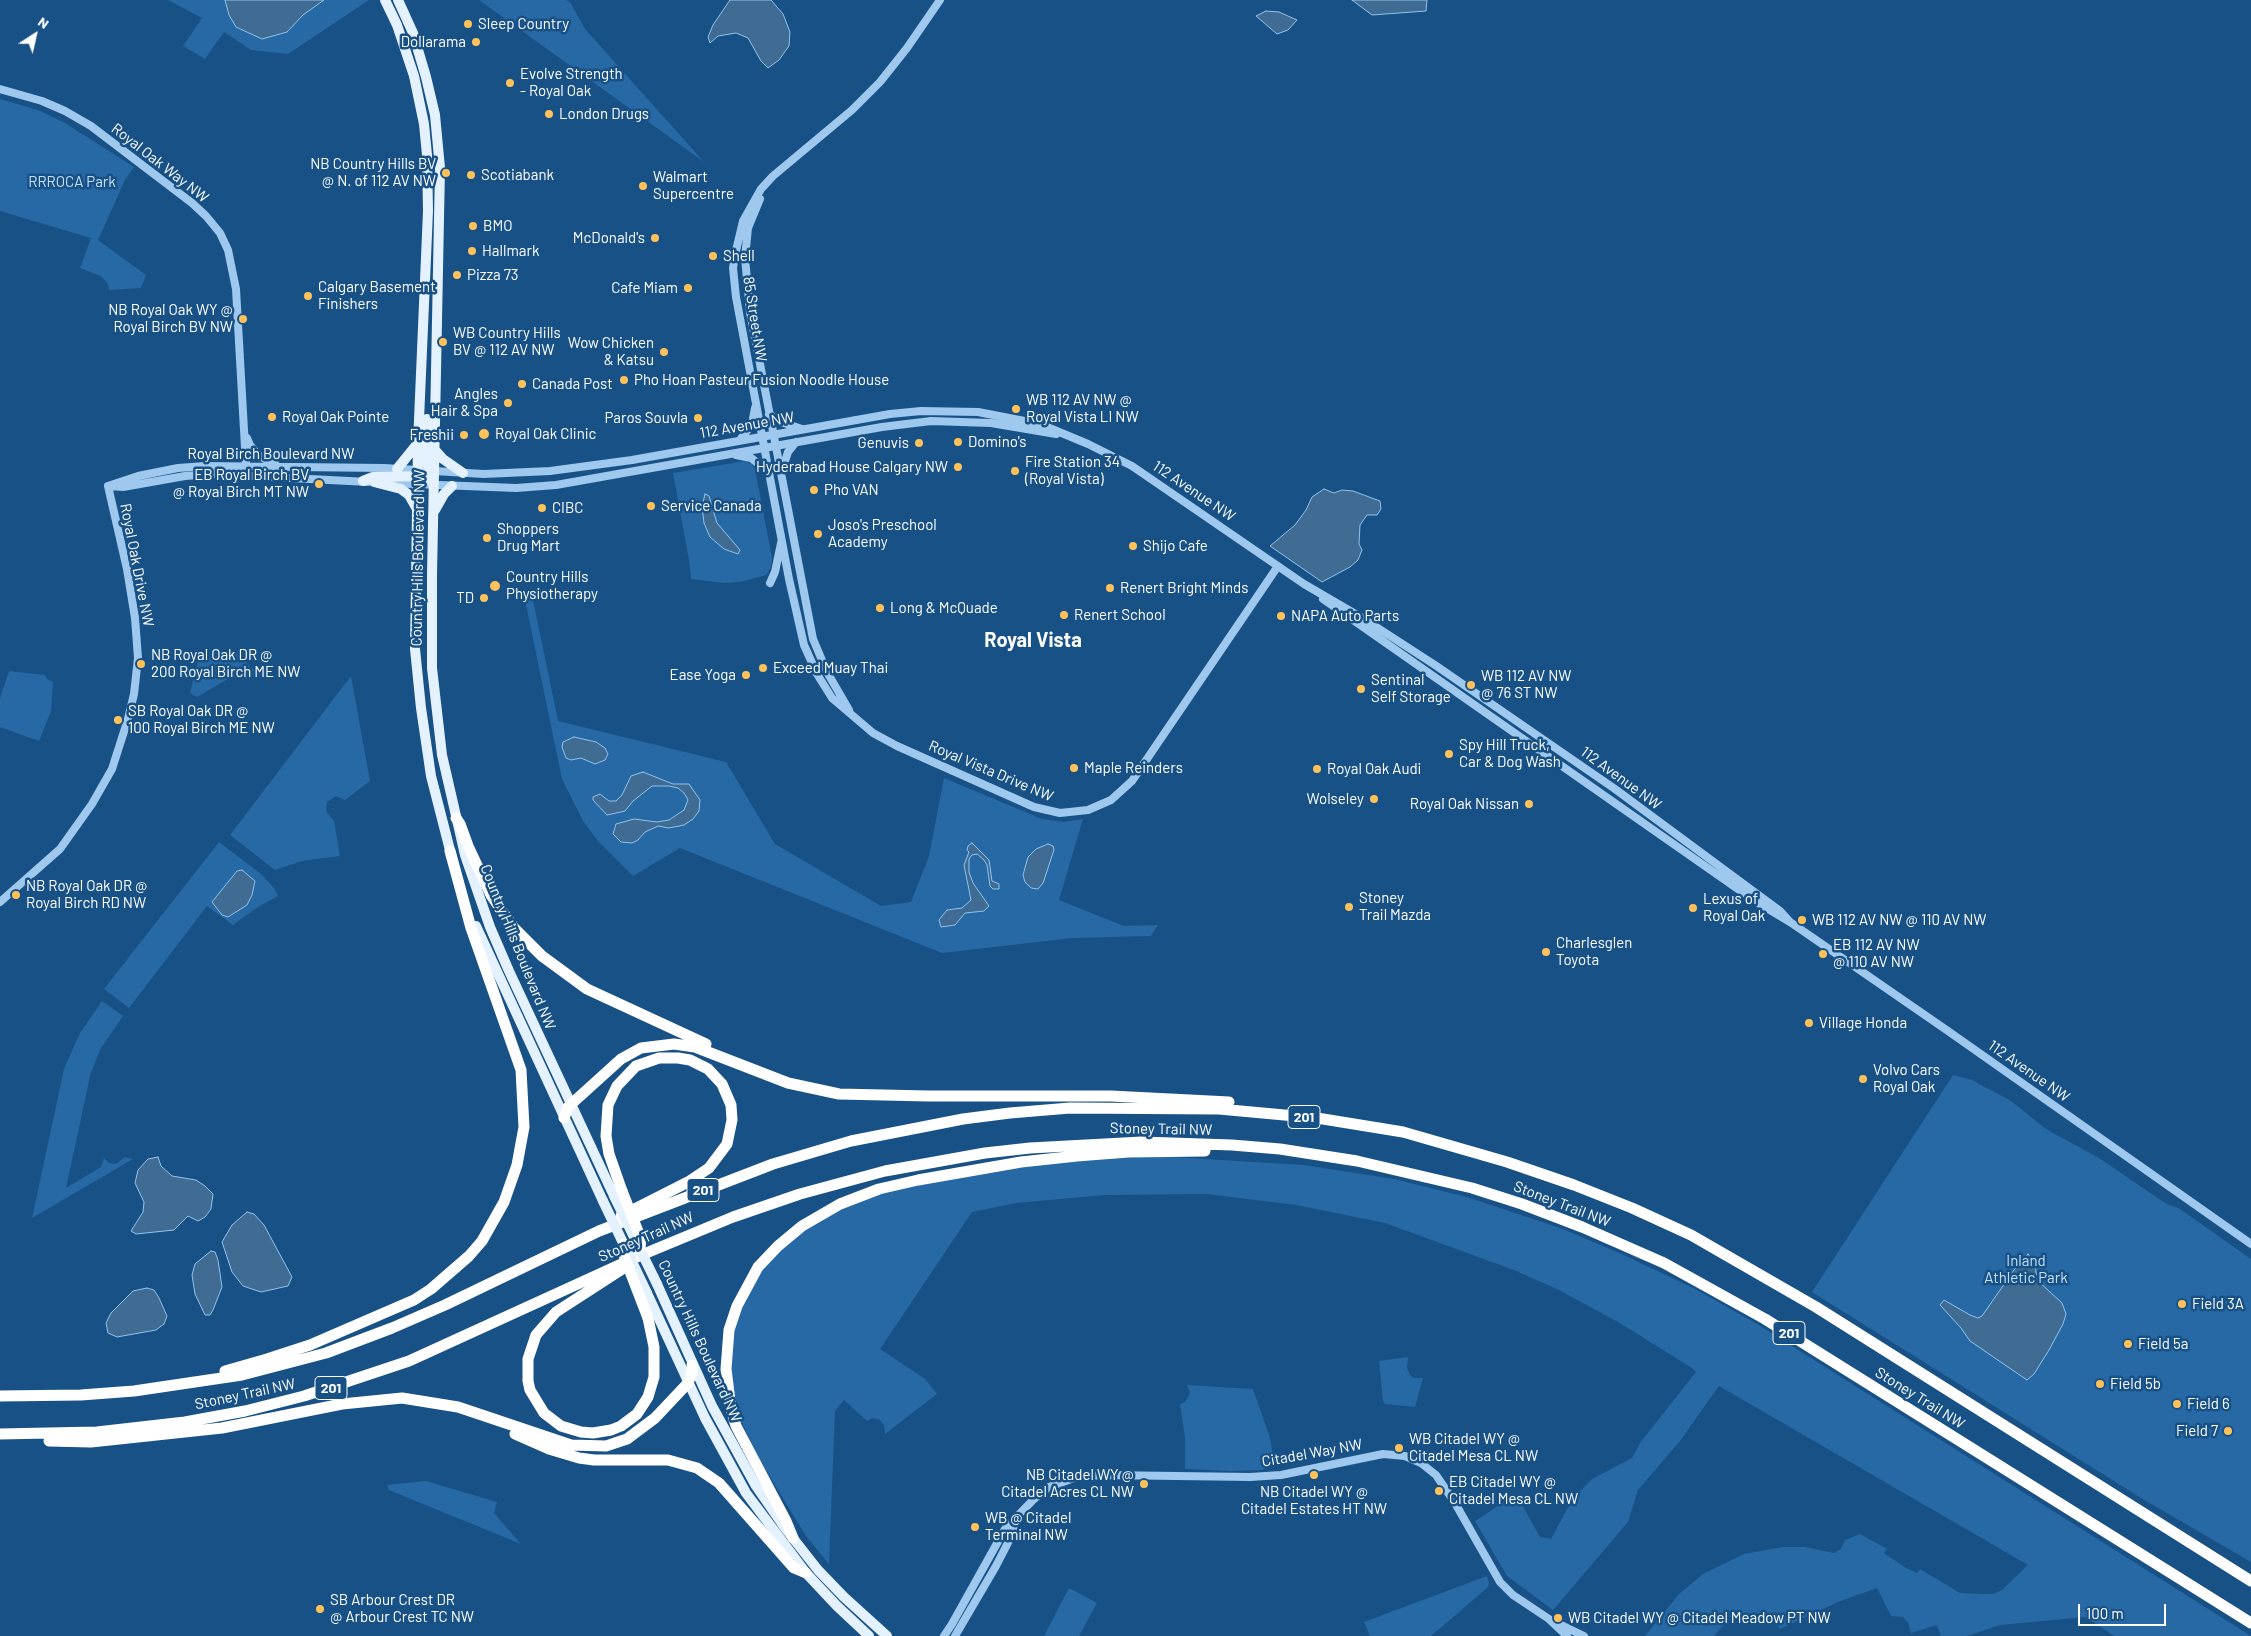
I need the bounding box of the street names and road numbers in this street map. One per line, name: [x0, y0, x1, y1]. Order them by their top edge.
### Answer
street label: Royal Oak Way NW: [108, 119, 212, 207]
street label: 85 Street NW: [739, 275, 771, 363]
street label: 112 Avenue NW: [698, 408, 796, 442]
street label: Royal Birch Boulevard NW: [188, 445, 354, 463]
street label: 112 Avenue NW: [1149, 457, 1239, 525]
street label: Country Hills Boulevard NW: [407, 469, 429, 647]
street label: Royal Oak Drive NW: [116, 502, 158, 628]
street label: Royal Vista Drive NW: [926, 737, 1056, 805]
street label: 112 Avenue NW: [1577, 743, 1665, 813]
street label: Country Hills Boulevard NW: [477, 862, 559, 1032]
street label: 112 Avenue NW: [1985, 1036, 2073, 1106]
road number: 201: [1288, 1106, 1320, 1128]
street label: Stoney Trail NW: [1110, 1119, 1212, 1139]
street label: Stoney Trail NW: [1511, 1177, 1613, 1231]
road number: 201: [687, 1178, 719, 1202]
street label: Stoney Trail NW: [596, 1208, 696, 1266]
street label: Country Hills Boulevard NW: [654, 1257, 746, 1425]
road number: 201: [1773, 1322, 1805, 1345]
street label: Stoney Trail NW: [1872, 1363, 1968, 1433]
street label: Stoney Trail NW: [193, 1375, 297, 1413]
road number: 201: [315, 1376, 347, 1400]
street label: Citadel Way NW: [1260, 1435, 1364, 1471]

